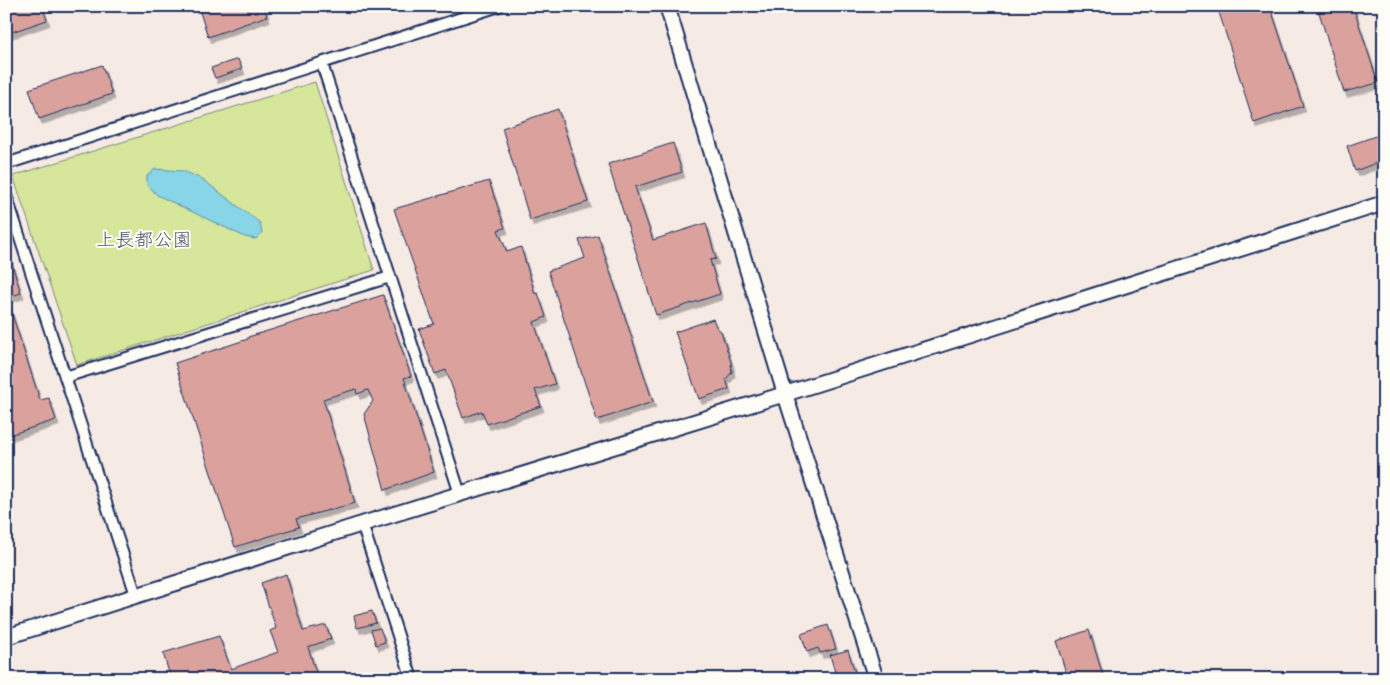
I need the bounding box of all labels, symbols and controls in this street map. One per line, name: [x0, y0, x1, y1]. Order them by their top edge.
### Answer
park label: 上長都公園: [96, 223, 192, 256]

